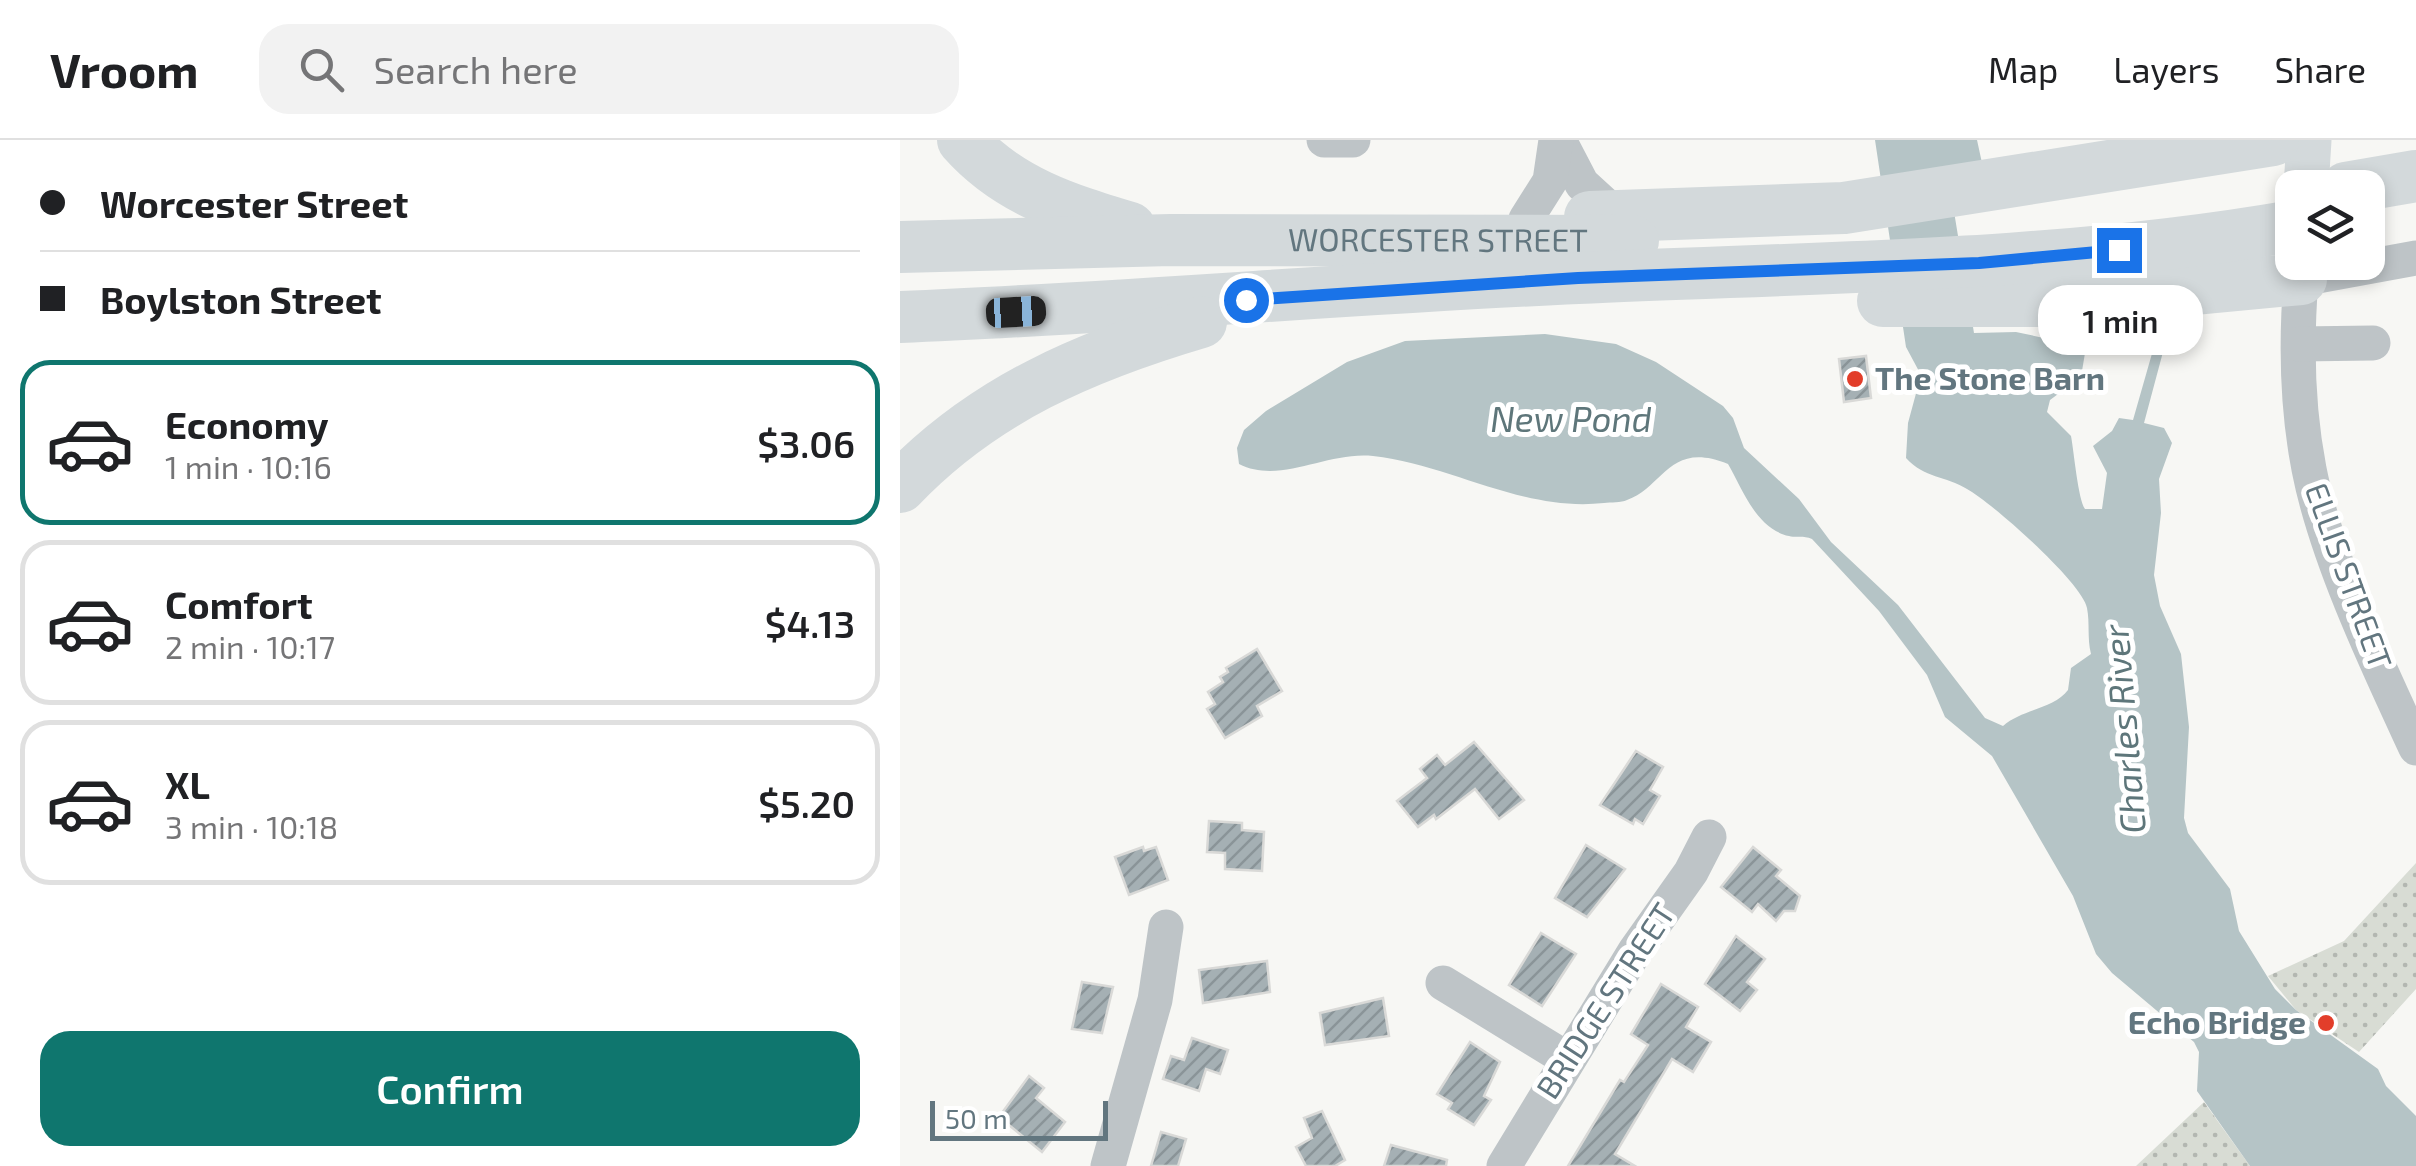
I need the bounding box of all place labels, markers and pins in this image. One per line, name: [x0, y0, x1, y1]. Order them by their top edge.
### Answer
place label: The Stone Barn: [1875, 358, 2105, 396]
marker: The Stone Barn: [1844, 368, 1866, 390]
place label: Echo Bridge: [2128, 1002, 2306, 1040]
marker: Echo Bridge: [2315, 1012, 2337, 1034]

